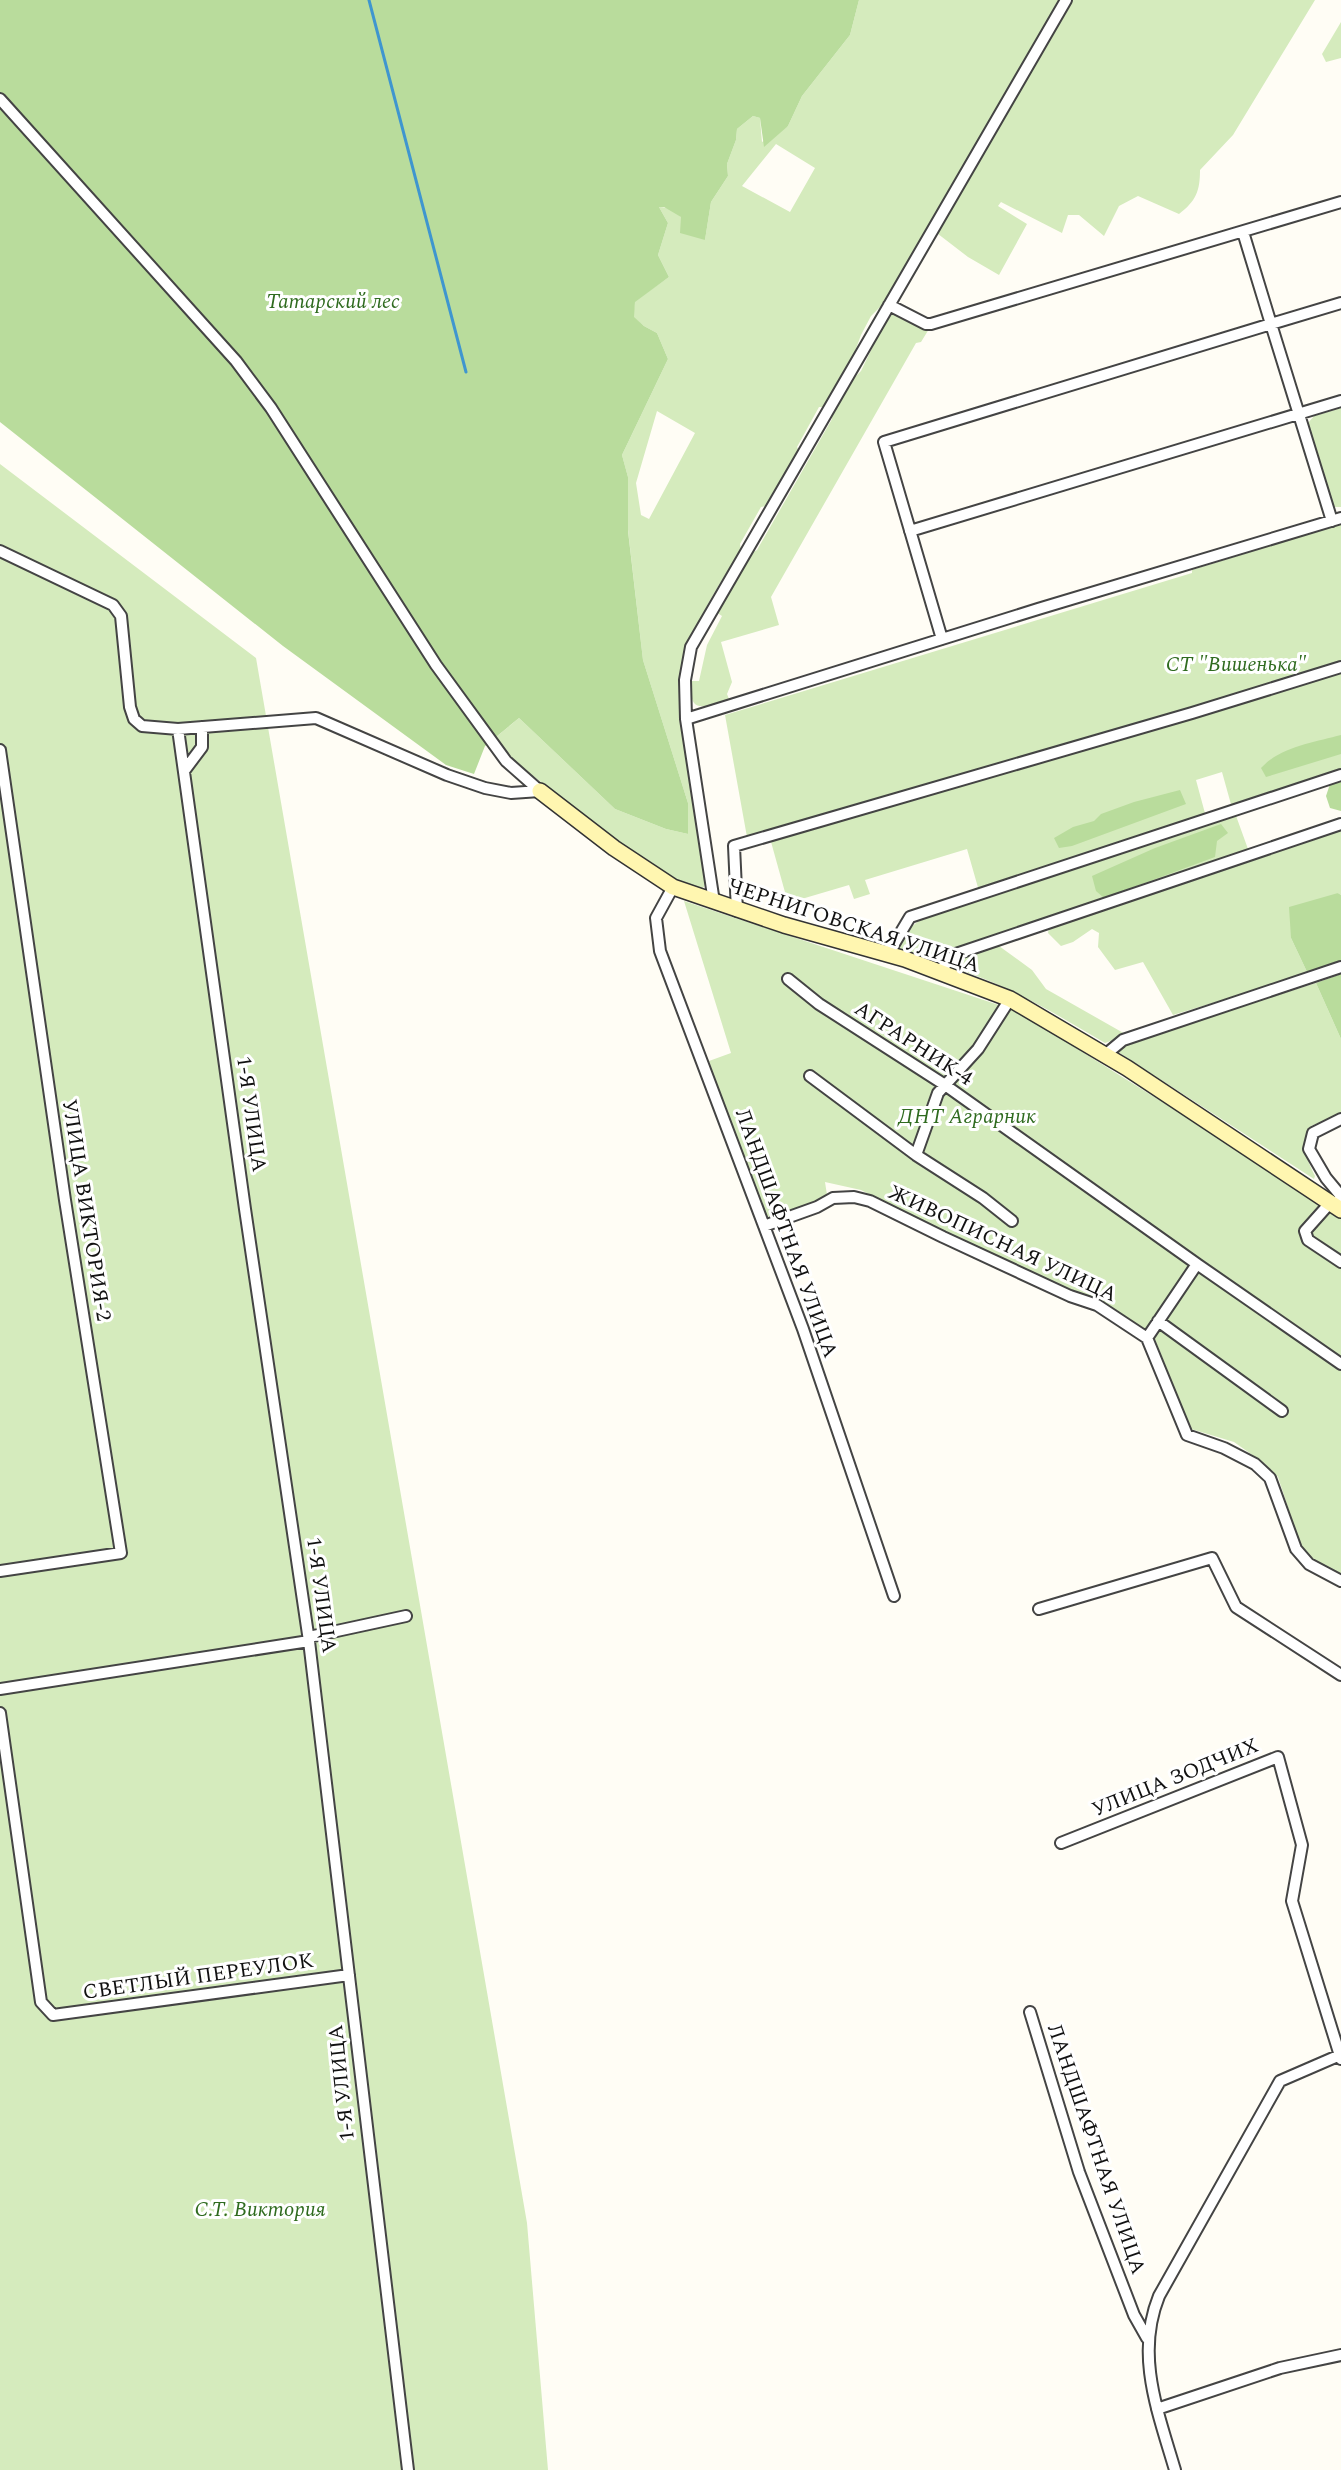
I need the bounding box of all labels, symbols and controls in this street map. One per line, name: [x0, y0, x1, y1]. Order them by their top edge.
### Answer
park label: Татарский лес: [266, 286, 400, 318]
park label: СТ "Вишенька": [1166, 649, 1307, 681]
street label: ЧЕРНИГОВСКАЯ УЛИЦА: [723, 870, 984, 982]
street label: АГРАРНИК-4: [848, 993, 980, 1095]
street label: 1-Я УЛИЦА: [227, 1054, 275, 1174]
street label: УЛИЦА ВИКТОРИЯ-2: [53, 1097, 119, 1324]
park label: ДНТ Аграрник: [897, 1101, 1036, 1133]
street label: ЛАНДШАФТНАЯ УЛИЦА: [726, 1104, 846, 1363]
street label: ЖИВОПИСНАЯ УЛИЦА: [883, 1177, 1123, 1311]
street label: 1-Я УЛИЦА: [297, 1535, 345, 1655]
street label: УЛИЦА ЗОДЧИХ: [1087, 1730, 1264, 1826]
street label: СВЕТЛЫЙ ПЕРЕУЛОК: [81, 1945, 316, 2009]
street label: ЛАНДШАФТНАЯ УЛИЦА: [1038, 2020, 1154, 2279]
street label: 1-Я УЛИЦА: [320, 2023, 364, 2143]
park label: С.Т. Виктория: [194, 2194, 326, 2226]

